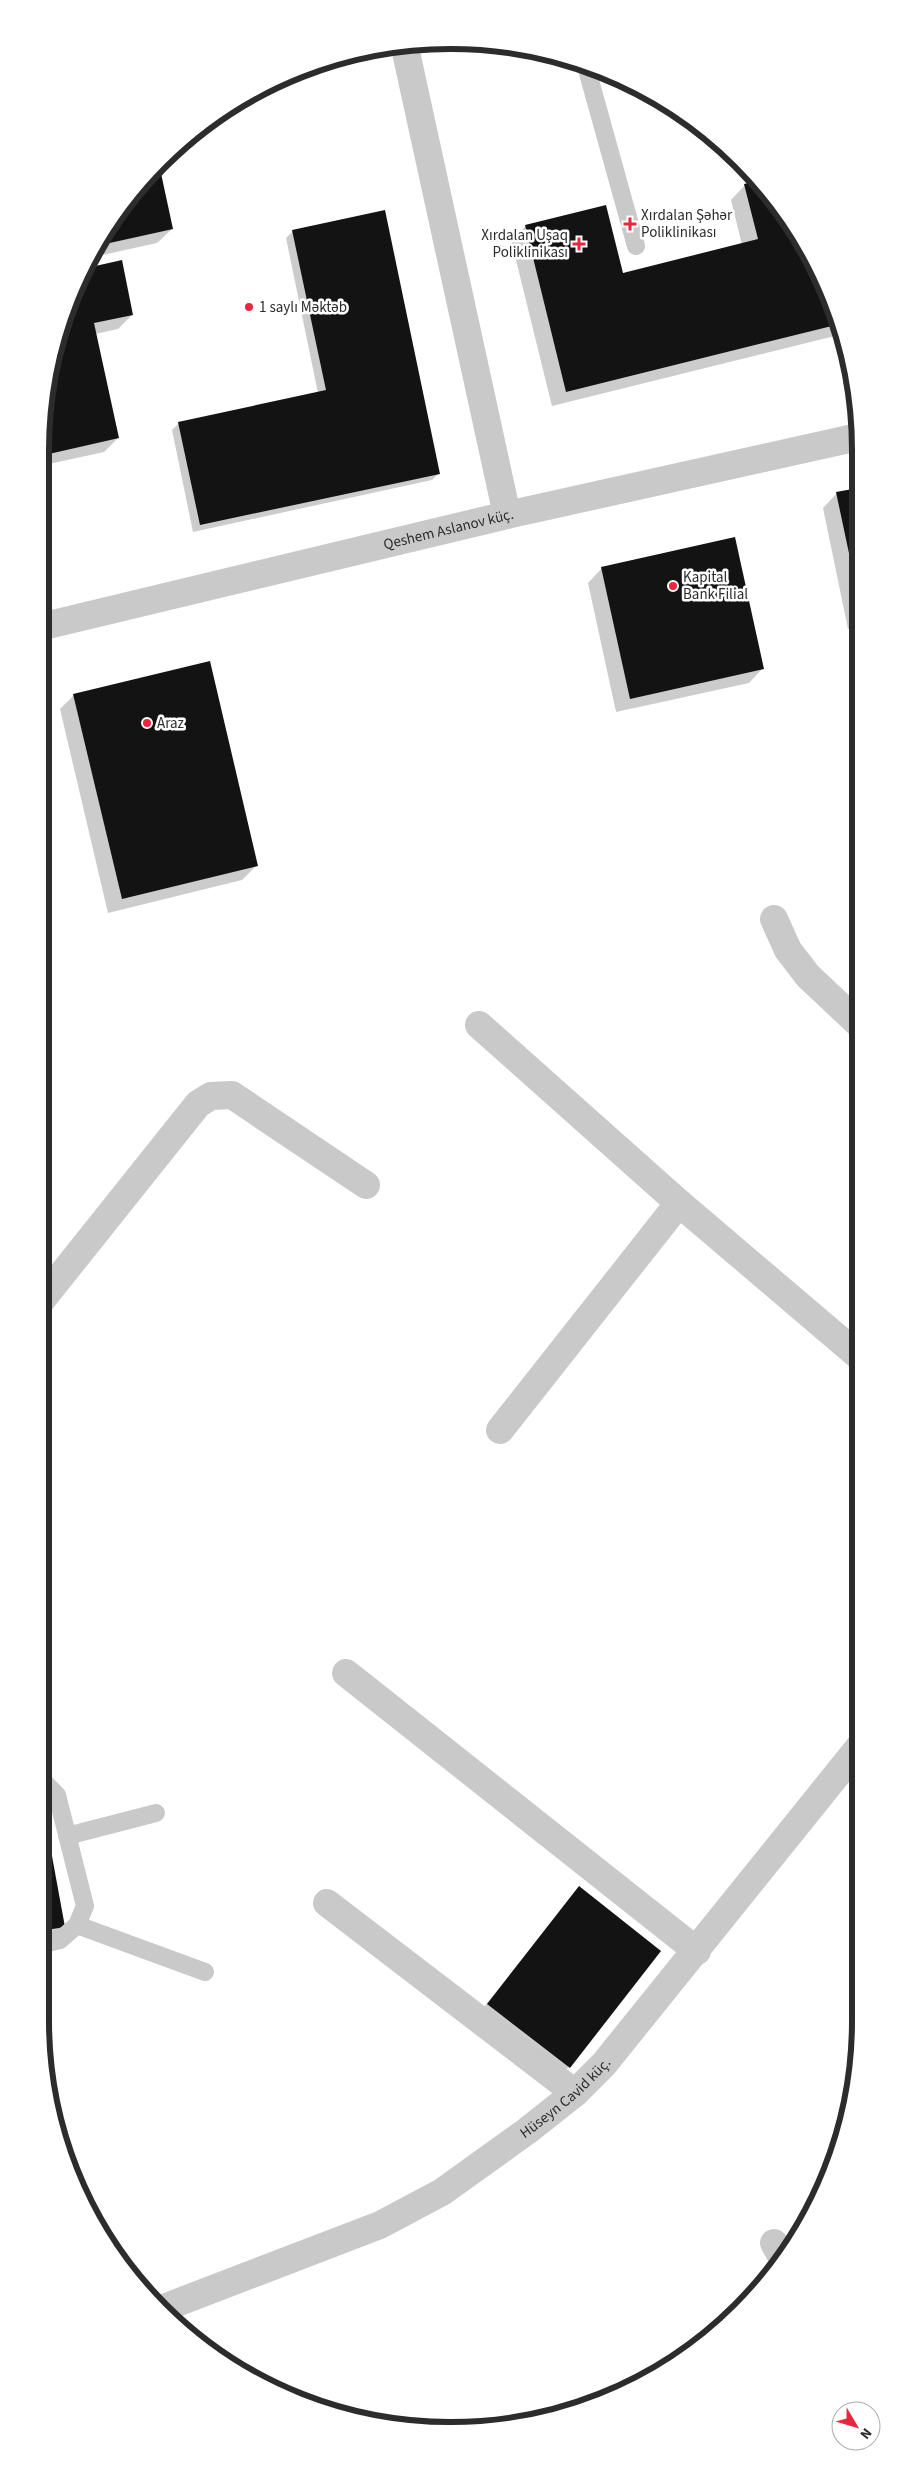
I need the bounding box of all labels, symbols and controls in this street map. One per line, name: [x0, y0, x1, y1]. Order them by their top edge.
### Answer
place label: Xırdalan Şəhər Poliklinikası: [641, 205, 733, 243]
marker: Xırdalan Şəhər Poliklinikası: [623, 217, 637, 231]
place label: Xırdalan Uşaq Poliklinikası: [481, 225, 568, 263]
marker: Xırdalan Uşaq Poliklinikası: [572, 237, 586, 251]
place label: 1 saylı Məktəb: [259, 297, 347, 318]
marker: 1 saylı Məktəb: [243, 301, 255, 313]
street label: Qeshem Aslanov küç.: [381, 503, 516, 555]
place label: Kapital Bank Filial: [683, 567, 748, 605]
marker: Kapital Bank Filial: [667, 580, 679, 592]
place label: Araz: [157, 713, 184, 734]
marker: Araz: [141, 717, 153, 729]
street label: Hüseyn Cavid küç.: [516, 2053, 616, 2143]
north arrow: [831, 2401, 881, 2451]
text: N: [855, 2424, 876, 2443]

